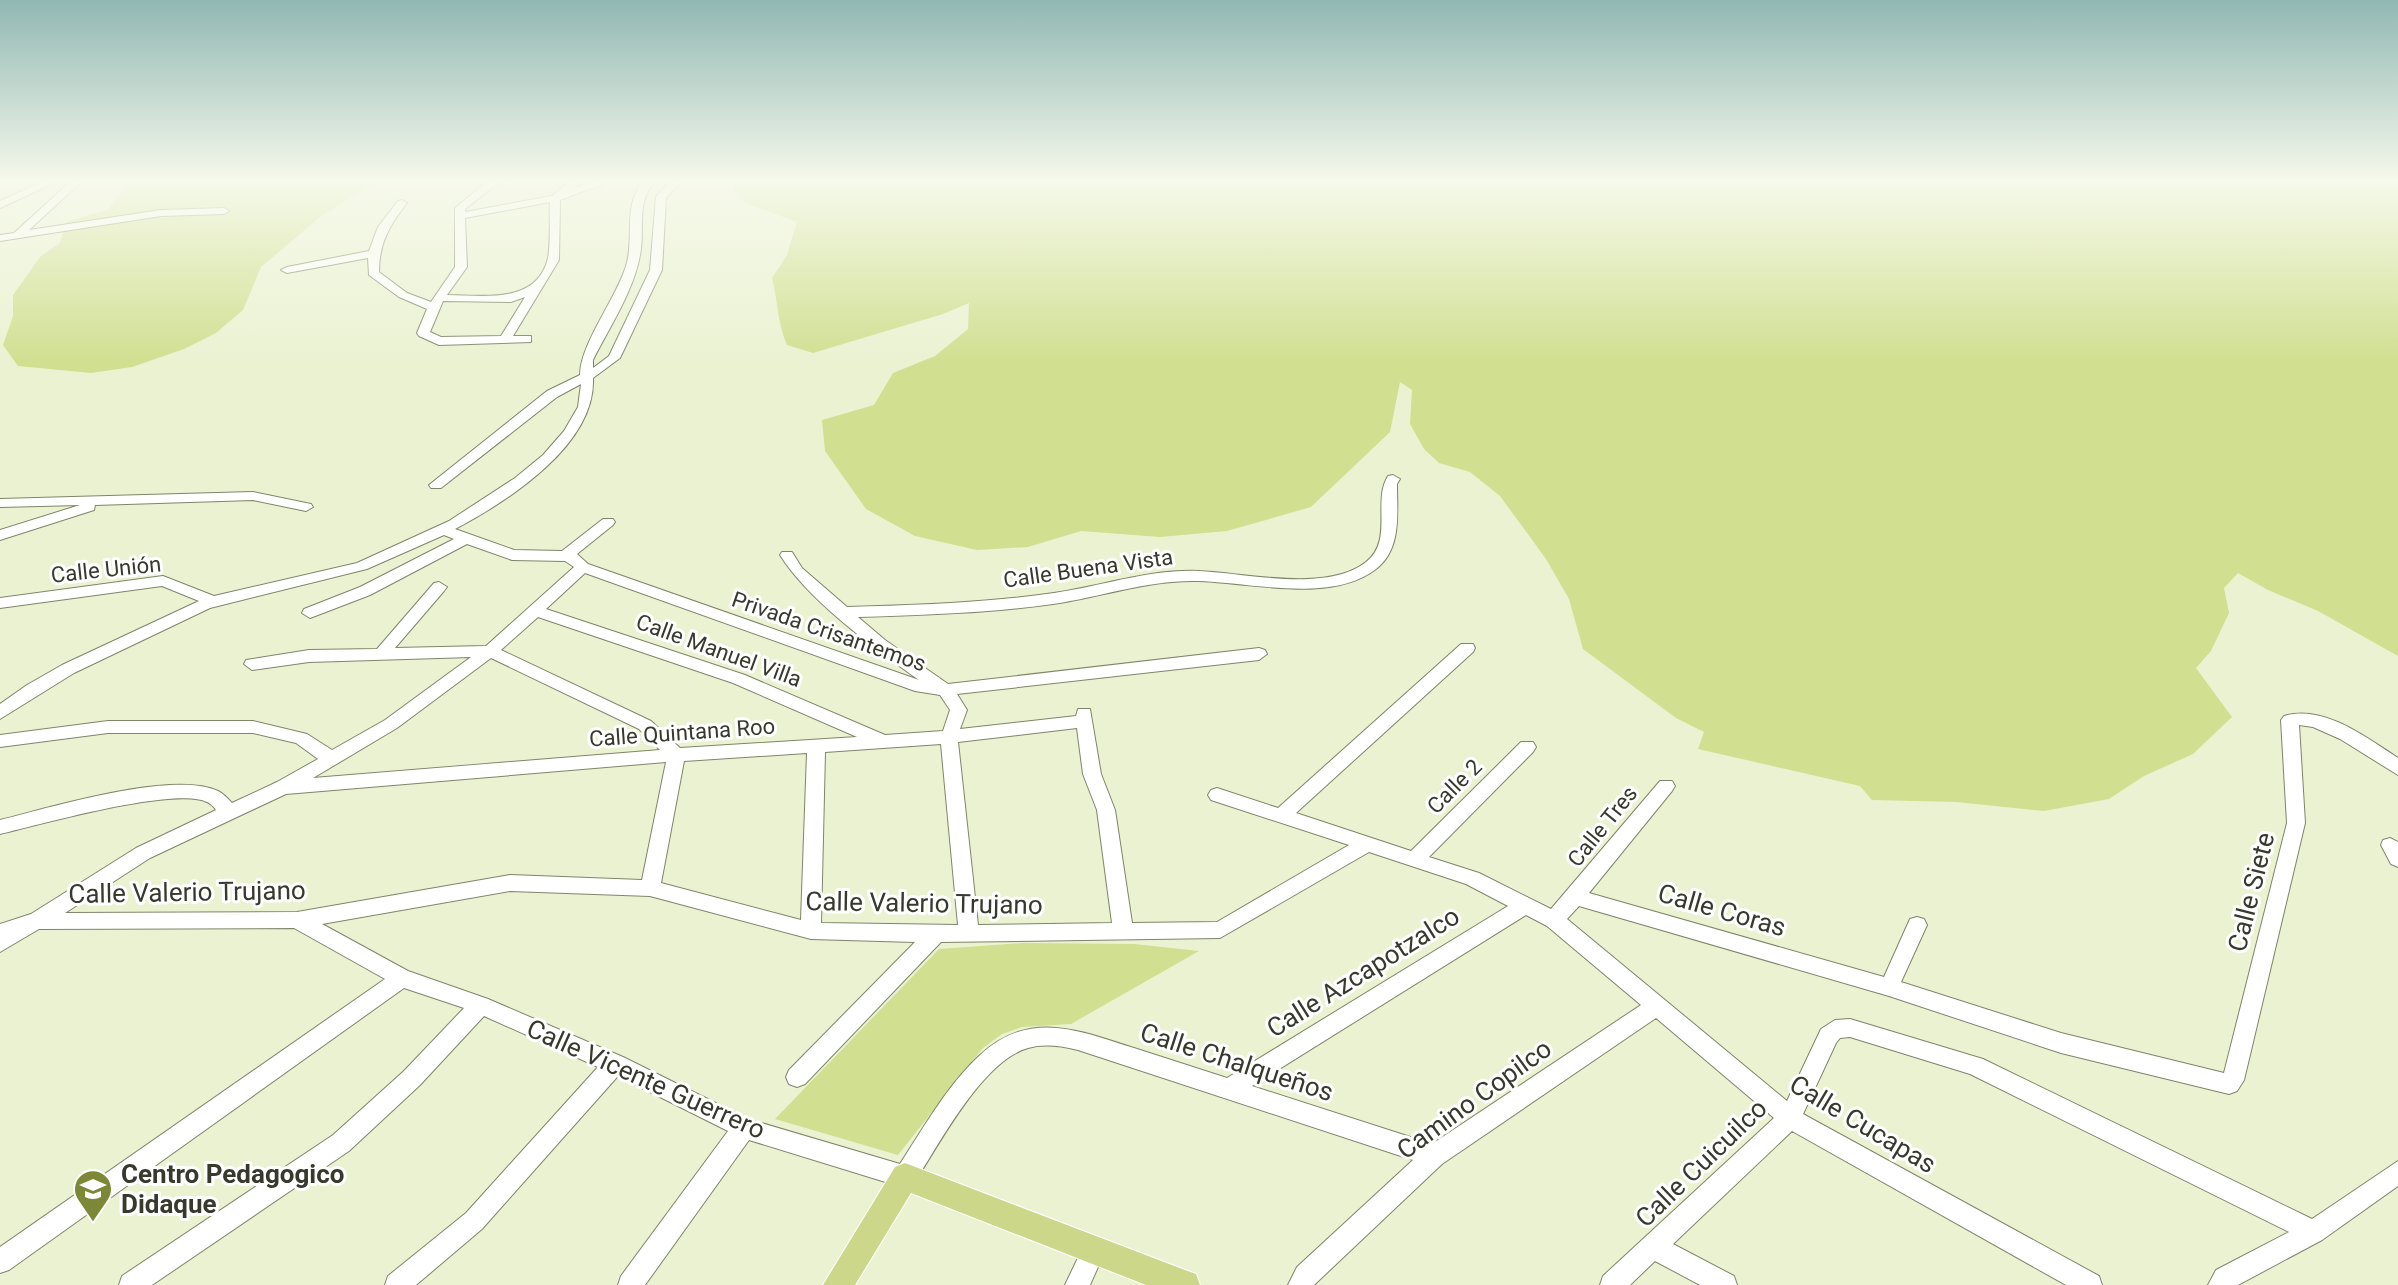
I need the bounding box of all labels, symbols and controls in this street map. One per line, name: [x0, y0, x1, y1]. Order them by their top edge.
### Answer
street label: Calle Buena Vista: [1002, 544, 1175, 593]
street label: Calle Unión: [50, 551, 162, 588]
street label: Privada Crisantemos: [728, 587, 929, 676]
street label: Calle Manuel Villa: [633, 609, 805, 692]
street label: Calle Quintana Roo: [588, 714, 776, 751]
street label: Calle 2: [1422, 754, 1487, 819]
street label: Calle Tres: [1562, 781, 1642, 872]
street label: Calle Siete: [2222, 829, 2280, 955]
street label: Calle Valerio Trujano: [68, 875, 306, 909]
street label: Calle Coras: [1655, 877, 1789, 943]
street label: Calle Valerio Trujano: [805, 886, 1043, 920]
street label: Calle Azcapotzalco: [1261, 901, 1465, 1043]
street label: Calle Vicente Guerrero: [522, 1013, 770, 1145]
street label: Calle Chalqueños: [1137, 1017, 1337, 1107]
street label: Camino Copilco: [1391, 1033, 1557, 1165]
street label: Calle Cucapas: [1785, 1069, 1941, 1179]
street label: Calle Cuicuilco: [1629, 1093, 1773, 1233]
place label: Centro Pedagogico Didaque: [121, 1159, 344, 1219]
school or university icon: Centro Pedagogico Didaque: [72, 1168, 114, 1223]

